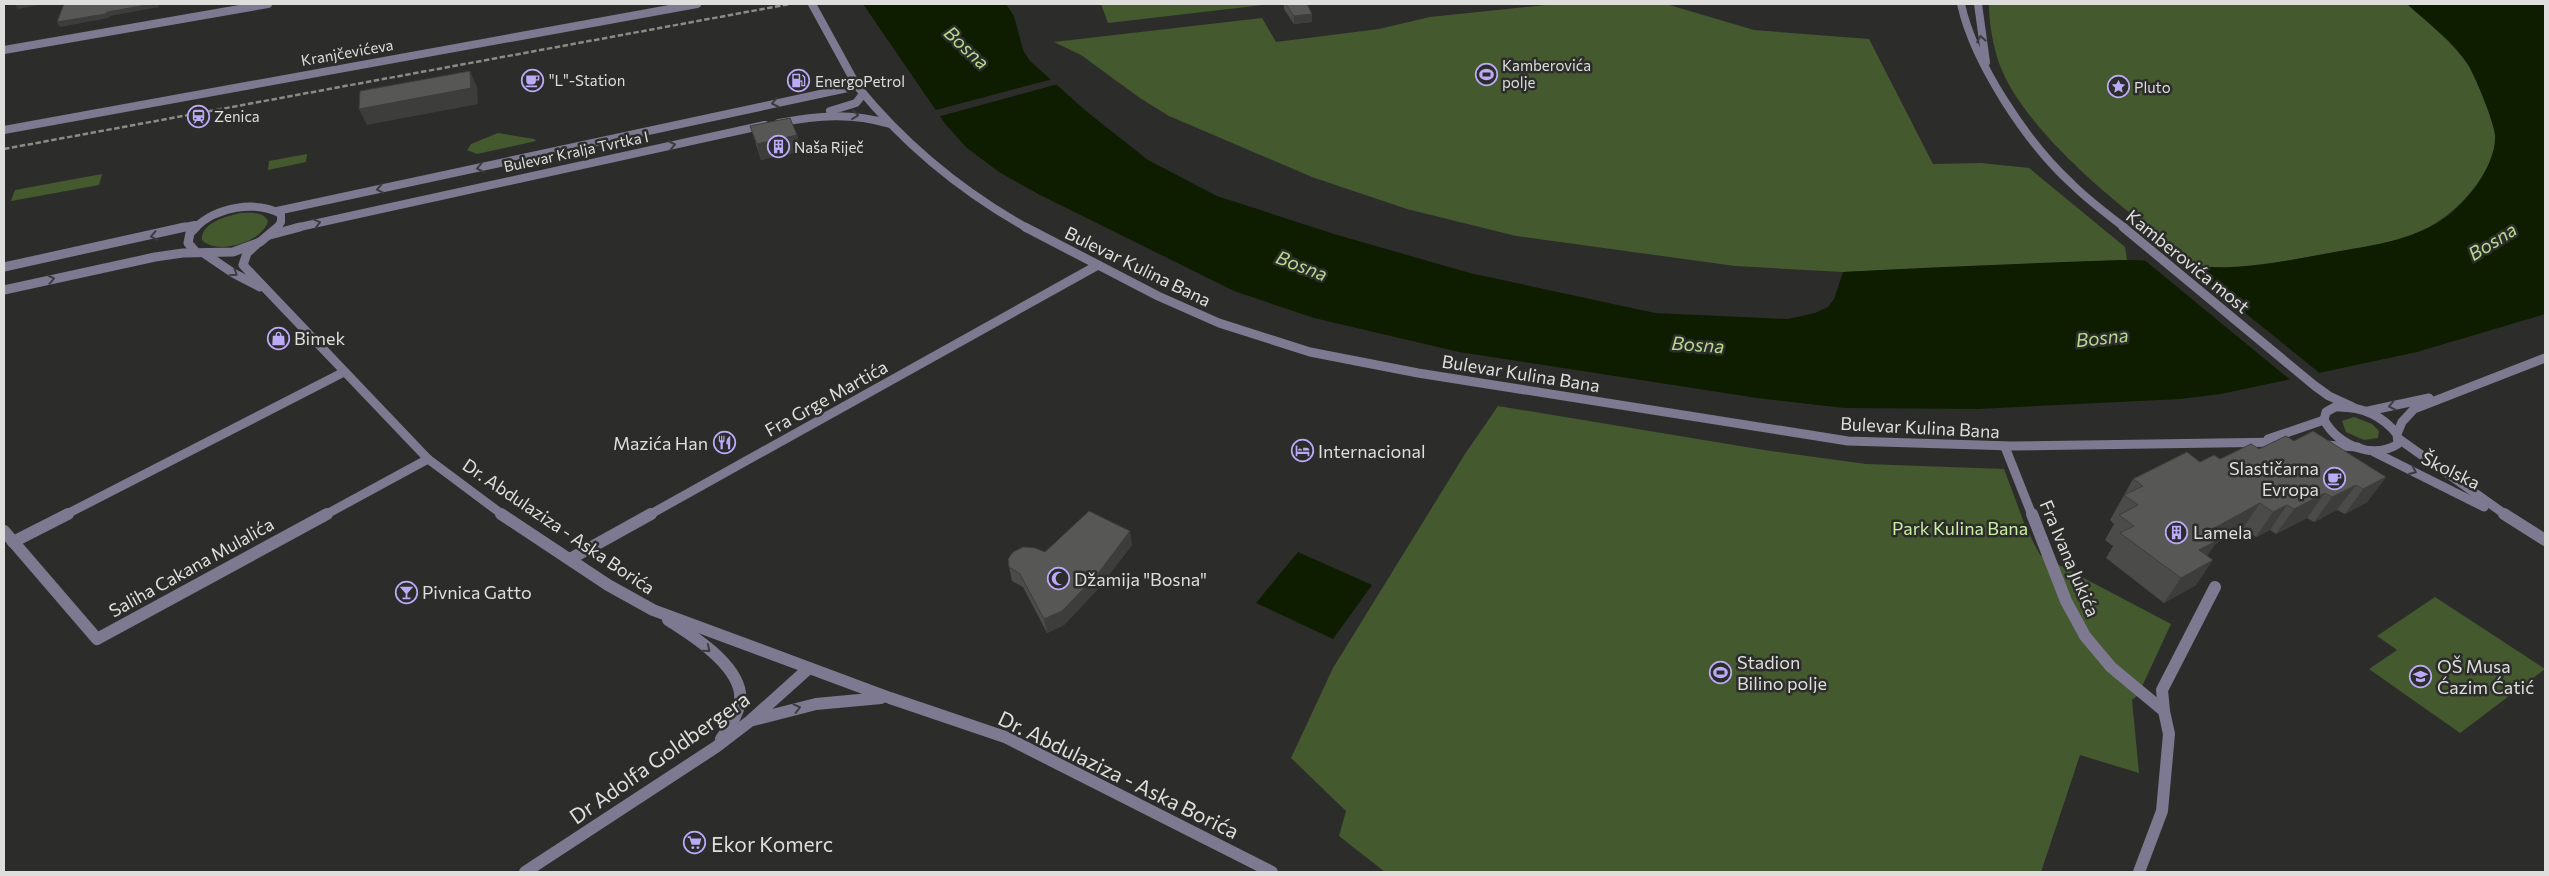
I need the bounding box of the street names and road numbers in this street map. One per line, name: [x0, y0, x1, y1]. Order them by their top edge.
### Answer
street label: Kranjčevićeva: [299, 35, 395, 69]
street label: Bulevar Kralja Tvrtka I: [502, 127, 650, 175]
street label: Kamberovića most: [2122, 205, 2254, 317]
street label: Bulevar Kulina Bana: [1061, 221, 1215, 311]
street label: Bulevar Kulina Bana: [1440, 350, 1602, 396]
street label: Fra Grge Martića: [761, 355, 891, 441]
street label: Bulevar Kulina Bana: [1840, 412, 2000, 442]
street label: Školska: [2418, 446, 2484, 494]
street label: Dr. Abdulaziza - Aska Borića: [459, 453, 659, 599]
street label: Fra Ivana Jukića: [2036, 496, 2104, 620]
street label: Saliha Cakana Mulalića: [105, 512, 277, 622]
street label: Dr Adolfa Goldbergera: [564, 685, 754, 829]
street label: Dr. Abdulaziza - Aska Borića: [995, 705, 1243, 843]

